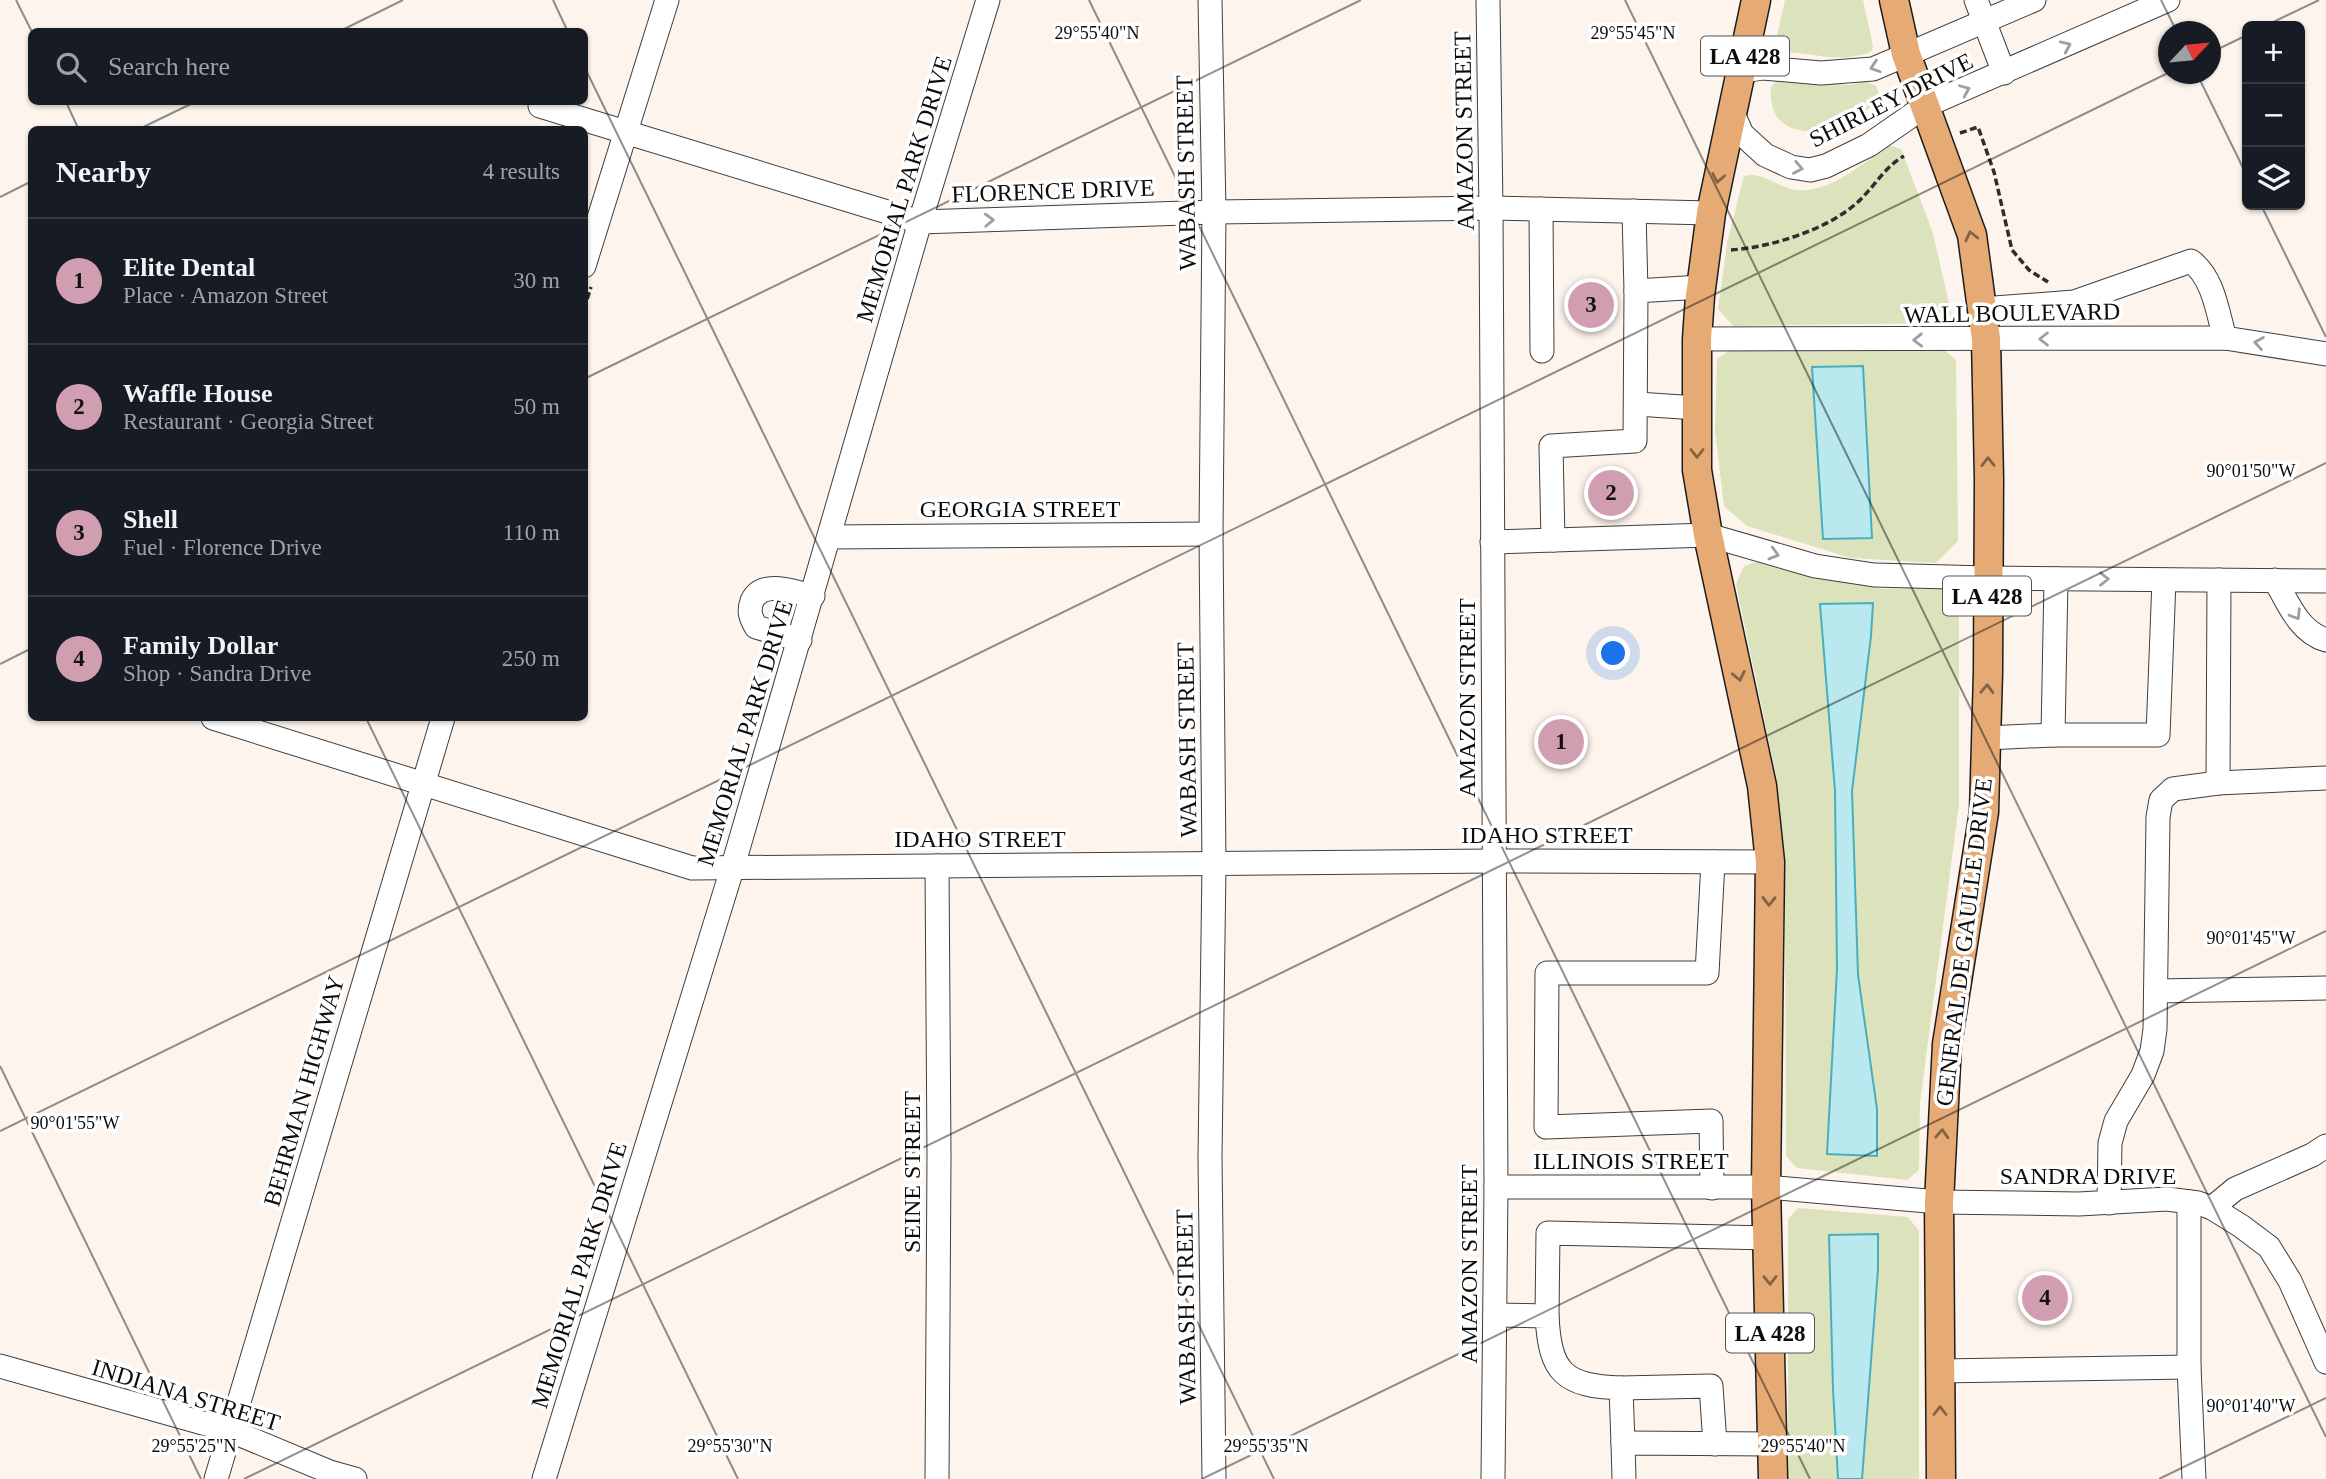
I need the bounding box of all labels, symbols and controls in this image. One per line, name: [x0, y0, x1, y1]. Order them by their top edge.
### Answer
north arrow: [2158, 21, 2221, 84]
map controls: [2242, 21, 2305, 210]
button: +: [2242, 21, 2305, 84]
text: 29°55'40"N: [1055, 23, 1139, 43]
text: 29°55'45"N: [1591, 23, 1675, 43]
search box: [28, 28, 588, 105]
street label: AMAZON STREET: [1449, 31, 1479, 231]
road number: LA 428: [1701, 36, 1789, 76]
one-way arrow: [2059, 40, 2071, 54]
icon: search: [52, 48, 90, 86]
street label: SHIRLEY DRIVE: [1805, 48, 1977, 152]
text: Search here: [108, 52, 230, 81]
street label: MEMORIAL PARK DRIVE: [851, 53, 957, 325]
one-way arrow: [1869, 59, 1881, 73]
street label: WABASH STREET: [1171, 75, 1201, 271]
one-way arrow: [1957, 84, 1970, 98]
button: −: [2242, 84, 2305, 147]
button: layers: [2242, 147, 2305, 210]
text: Nearby: [56, 155, 151, 188]
text: 4 results: [483, 159, 560, 184]
one-way arrow: [1792, 159, 1804, 174]
one-way arrow: [1712, 172, 1727, 184]
street label: FLORENCE DRIVE: [951, 174, 1155, 208]
one-way arrow: [983, 212, 994, 227]
one-way arrow: [1965, 230, 1979, 242]
text: Elite Dental: [123, 253, 255, 282]
text: 1: [73, 268, 85, 293]
text: 30 m: [513, 268, 560, 293]
pin: 3: [1568, 279, 1614, 331]
text: Place · Amazon Street: [123, 283, 328, 308]
street label: WALL BOULEVARD: [1903, 298, 2121, 328]
one-way arrow: [2038, 331, 2049, 347]
one-way arrow: [1912, 332, 1923, 348]
one-way arrow: [2253, 336, 2265, 351]
text: Waffle House: [123, 379, 273, 408]
text: 2: [73, 394, 85, 419]
text: 50 m: [513, 394, 560, 419]
text: Restaurant · Georgia Street: [123, 409, 374, 434]
one-way arrow: [1689, 448, 1705, 458]
one-way arrow: [1981, 456, 1996, 467]
text: 90°01'50"W: [2207, 461, 2295, 481]
pin: 2: [1588, 467, 1634, 519]
street label: GEORGIA STREET: [920, 496, 1121, 522]
text: Shell: [123, 505, 178, 534]
text: 3: [73, 520, 85, 545]
text: 110 m: [503, 520, 560, 545]
text: Fuel · Florence Drive: [123, 535, 322, 560]
one-way arrow: [1768, 546, 1780, 561]
one-way arrow: [2099, 572, 2110, 587]
road number: LA 428: [1943, 576, 2031, 616]
street label: MEMORIAL PARK DRIVE: [692, 597, 798, 869]
street label: AMAZON STREET: [1454, 598, 1480, 798]
one-way arrow: [2288, 607, 2301, 620]
text: Family Dollar: [123, 631, 278, 660]
your location: [1596, 636, 1630, 670]
street label: WABASH STREET: [1172, 642, 1202, 838]
text: 4: [73, 646, 85, 671]
text: 250 m: [502, 646, 560, 671]
text: Shop · Sandra Drive: [123, 661, 311, 686]
one-way arrow: [1731, 670, 1746, 682]
one-way arrow: [1979, 683, 1995, 694]
pin: 1: [1538, 716, 1584, 768]
street label: GENERAL DE GAULLE DRIVE: [1931, 776, 1997, 1108]
street label: IDAHO STREET: [1461, 822, 1633, 848]
street label: IDAHO STREET: [894, 826, 1066, 852]
one-way arrow: [1761, 896, 1777, 906]
text: 90°01'45"W: [2207, 928, 2295, 948]
street label: BEHRMAN HIGHWAY: [259, 973, 349, 1209]
street label: SEINE STREET: [899, 1091, 925, 1253]
text: 90°01'55"W: [31, 1113, 119, 1133]
one-way arrow: [1935, 1128, 1950, 1139]
street label: MEMORIAL PARK DRIVE: [526, 1139, 632, 1411]
street label: ILLINOIS STREET: [1533, 1148, 1729, 1174]
street label: SANDRA DRIVE: [2000, 1163, 2176, 1189]
street label: AMAZON STREET: [1456, 1164, 1482, 1364]
street label: WABASH STREET: [1171, 1209, 1201, 1405]
pin: 4: [2022, 1272, 2068, 1324]
one-way arrow: [1762, 1274, 1777, 1285]
road number: LA 428: [1726, 1314, 1814, 1352]
street label: INDIANA STREET: [89, 1354, 284, 1436]
text: 90°01'40"W: [2207, 1396, 2295, 1416]
one-way arrow: [1932, 1405, 1948, 1416]
text: 29°55'25"N: [152, 1436, 236, 1456]
text: 29°55'30"N: [688, 1436, 772, 1456]
text: 29°55'35"N: [1224, 1436, 1308, 1456]
text: 29°55'40"N: [1761, 1436, 1845, 1456]

